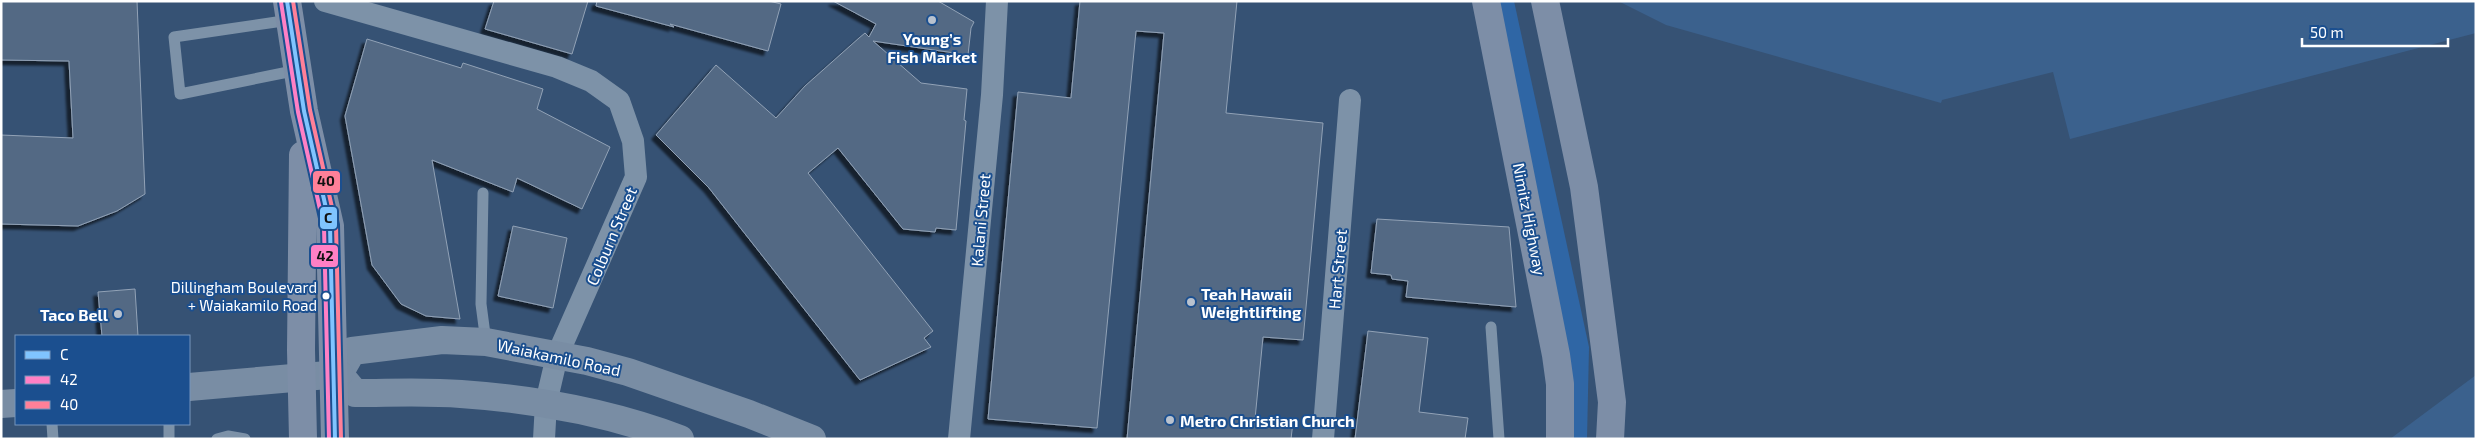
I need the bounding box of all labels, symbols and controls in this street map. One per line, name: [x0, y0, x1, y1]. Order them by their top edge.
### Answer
marker: Young’s Fish Market: [926, 14, 938, 26]
scale bar: [2302, 15, 2448, 47]
text: 50 m: [2310, 23, 2344, 41]
place label: Young’s Fish Market: [887, 29, 977, 66]
street label: Nimitz Highway: [1510, 161, 1550, 277]
line badge: 40: [312, 170, 341, 194]
text: 40: [317, 172, 335, 189]
street label: Kalani Street: [966, 173, 994, 267]
street label: Colburn Street: [582, 184, 640, 288]
line badge: C: [319, 206, 338, 230]
text: C: [324, 209, 332, 226]
street label: Hart Street: [1324, 228, 1350, 310]
line badge: 42: [310, 244, 339, 268]
text: 42: [316, 247, 334, 264]
place label: Dillingham Boulevard + Waiakamilo Road: [171, 278, 317, 314]
place label: Teah Hawaii Weightlifting: [1201, 284, 1302, 321]
marker: Dillingham Boulevard + Waiakamilo Road: [321, 291, 331, 301]
marker: Teah Hawaii Weightlifting: [1185, 296, 1197, 308]
place label: Taco Bell: [40, 305, 109, 324]
marker: Taco Bell: [112, 308, 124, 320]
legend: [15, 335, 190, 425]
street label: Waiakamilo Road: [496, 335, 622, 379]
text: C: [60, 345, 69, 363]
text: 42: [60, 370, 78, 388]
text: 40: [60, 395, 78, 413]
place label: Metro Christian Church: [1180, 411, 1355, 430]
marker: Metro Christian Church: [1164, 414, 1176, 426]

